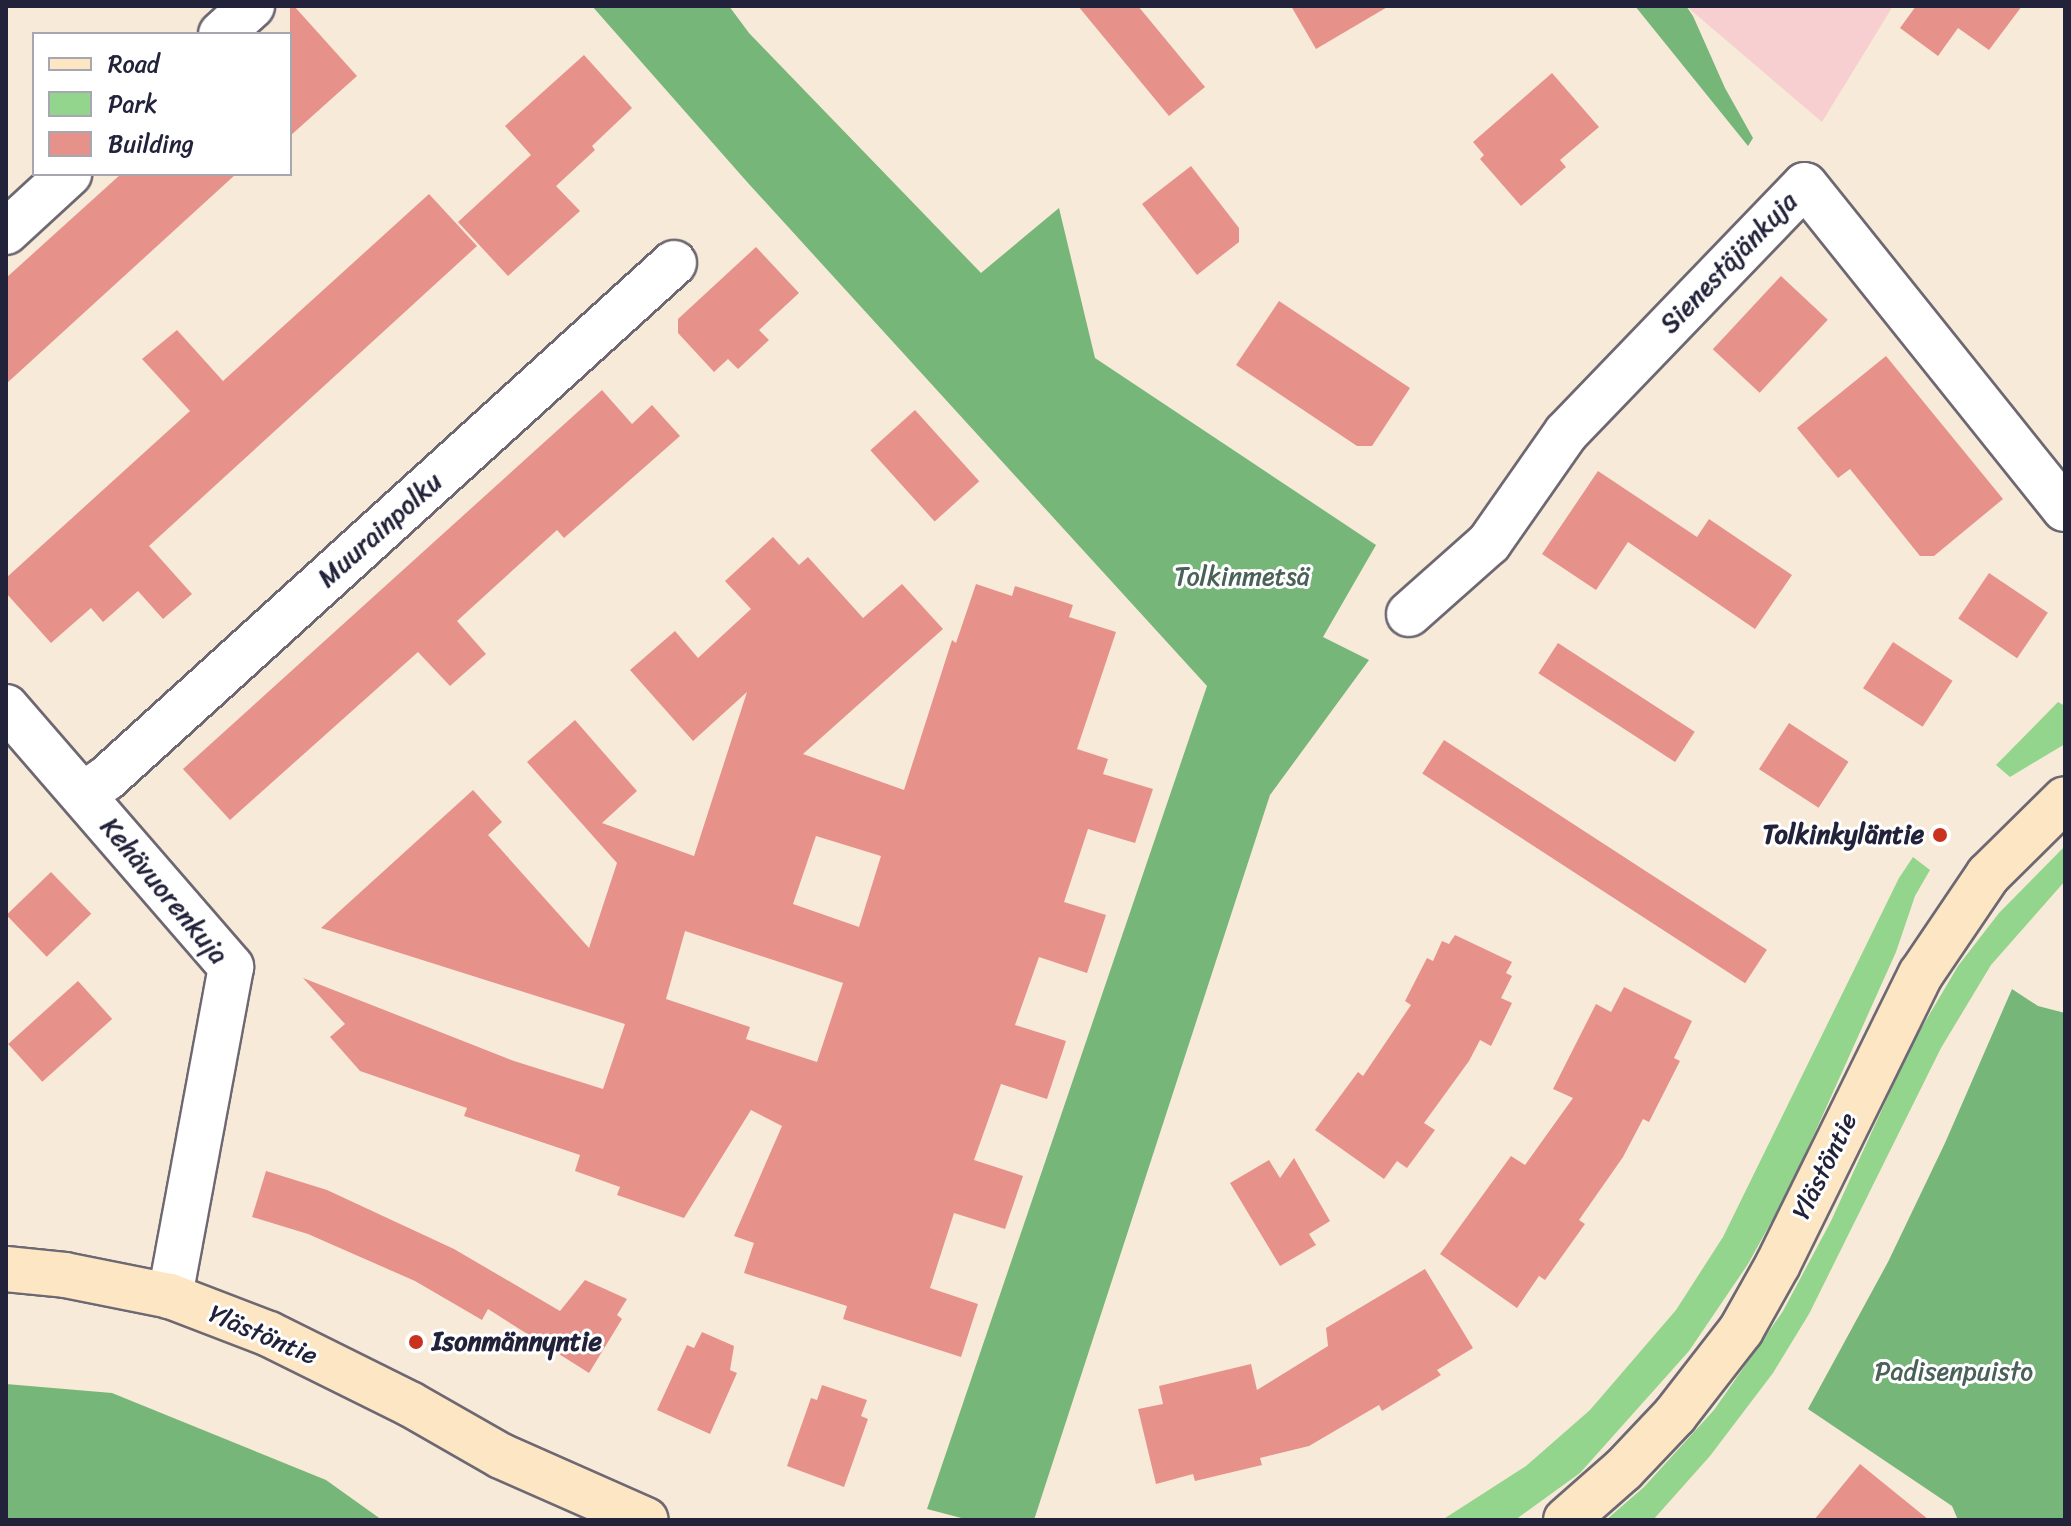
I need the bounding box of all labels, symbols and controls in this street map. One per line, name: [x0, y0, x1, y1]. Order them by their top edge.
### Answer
legend: [32, 32, 292, 176]
text: Road: [108, 43, 159, 85]
text: Park: [108, 83, 157, 125]
text: Building: [108, 123, 194, 165]
street label: Sienestäjänkuja: [1654, 186, 1804, 340]
street label: Muurainpolku: [312, 466, 448, 594]
park label: Tolkinmetsä: [1174, 561, 1310, 593]
street label: Kehävuorenkuja: [94, 812, 234, 970]
place label: Tolkinkyläntie: [1762, 819, 1924, 851]
marker: Tolkinkyläntie: [1931, 826, 1949, 844]
street label: Ylästöntie: [1786, 1108, 1864, 1224]
street label: Ylästöntie: [204, 1298, 322, 1372]
place label: Isonmännyntie: [432, 1326, 602, 1358]
marker: Isonmännyntie: [407, 1333, 425, 1351]
park label: Padisenpuisto: [1875, 1356, 2033, 1388]

